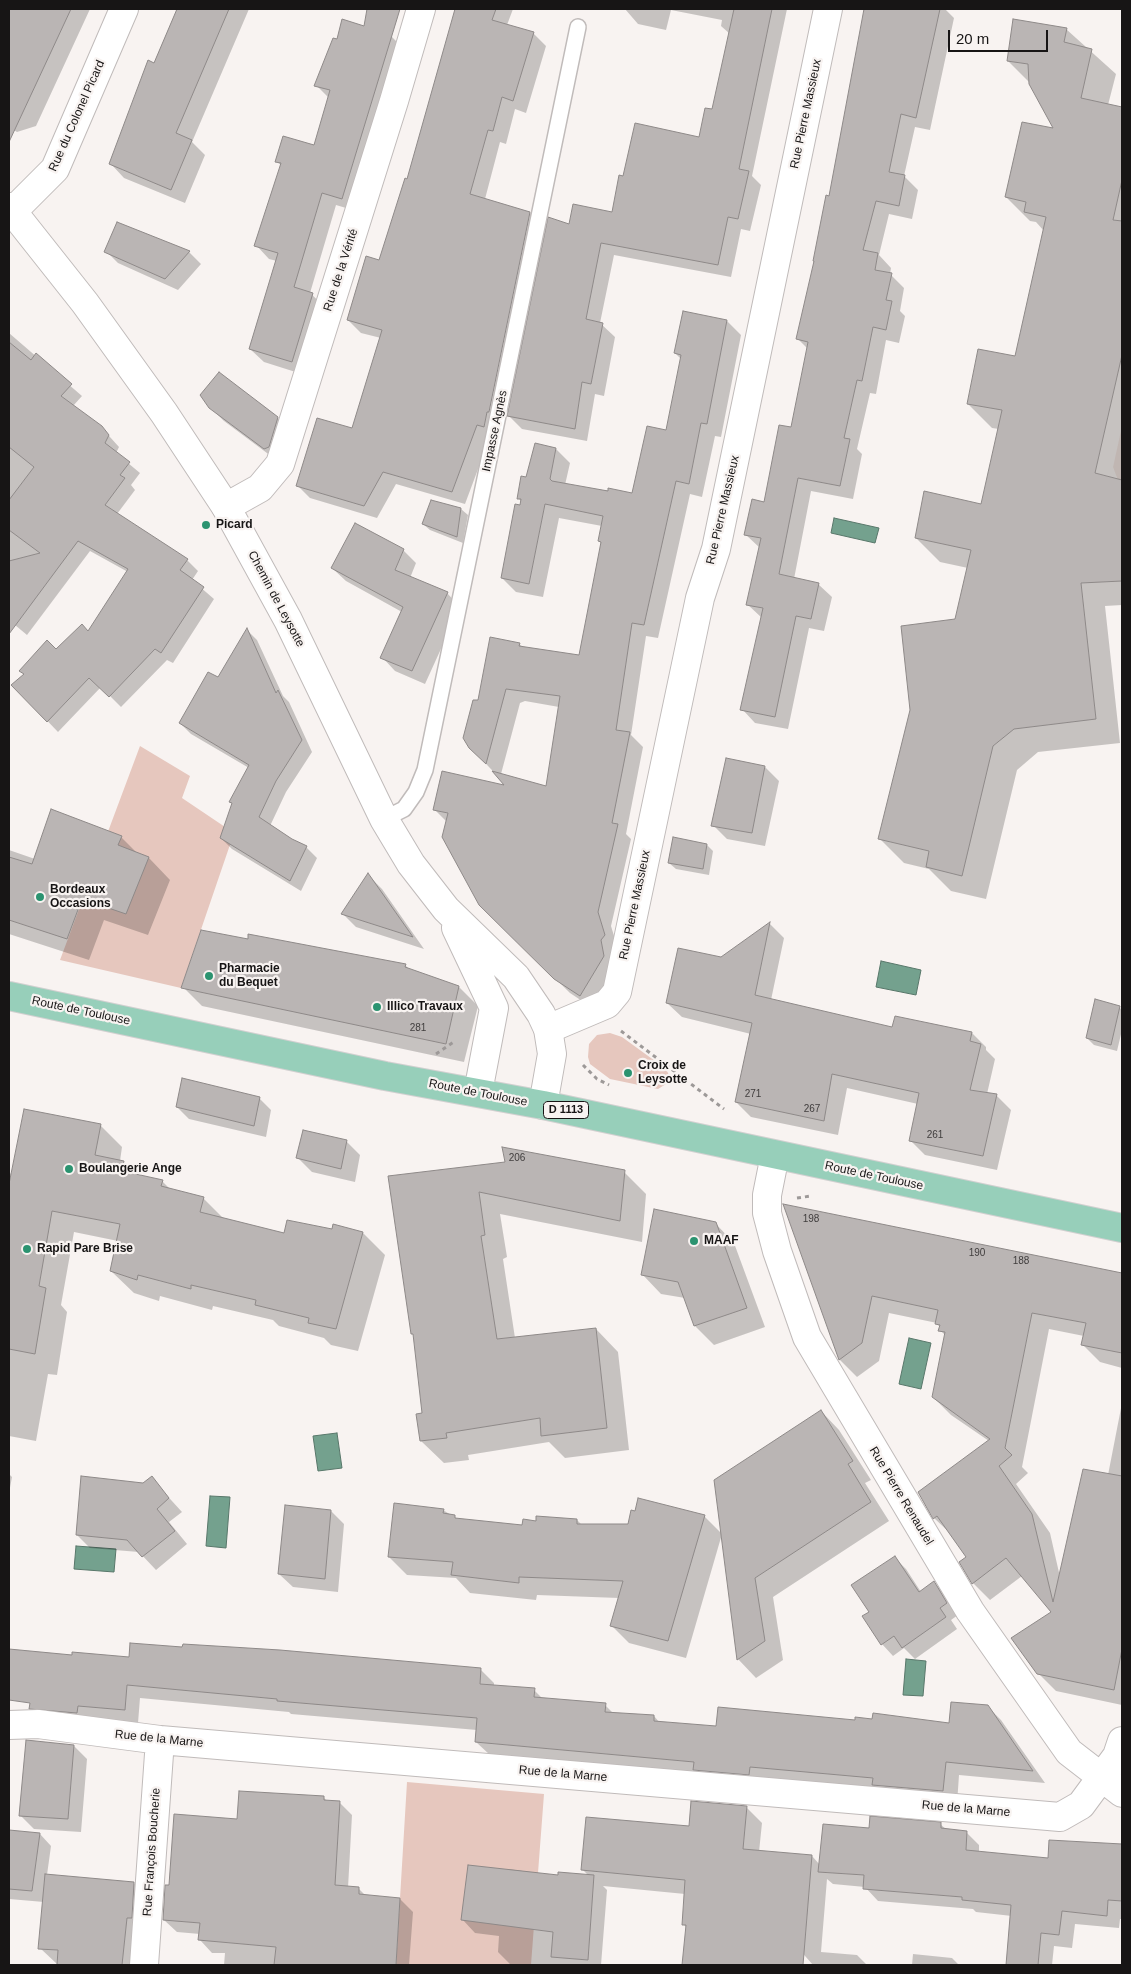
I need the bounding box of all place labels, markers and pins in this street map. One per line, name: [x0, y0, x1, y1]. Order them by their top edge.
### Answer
place label: Picard: [216, 518, 253, 532]
marker: Picard: [200, 519, 212, 531]
place label: Bordeaux Occasions: [50, 883, 111, 911]
marker: Bordeaux Occasions: [34, 891, 46, 903]
place label: Pharmacie du Bequet: [219, 962, 280, 990]
marker: Pharmacie du Bequet: [203, 970, 215, 982]
place label: Illico Travaux: [387, 1000, 463, 1014]
marker: Illico Travaux: [371, 1001, 383, 1013]
place label: Croix de Leysotte: [638, 1059, 687, 1087]
marker: Croix de Leysotte: [622, 1067, 634, 1079]
place label: Boulangerie Ange: [79, 1162, 182, 1176]
marker: Boulangerie Ange: [63, 1163, 75, 1175]
place label: MAAF: [704, 1234, 739, 1248]
marker: MAAF: [688, 1235, 700, 1247]
place label: Rapid Pare Brise: [37, 1242, 133, 1256]
marker: Rapid Pare Brise: [21, 1243, 33, 1255]

